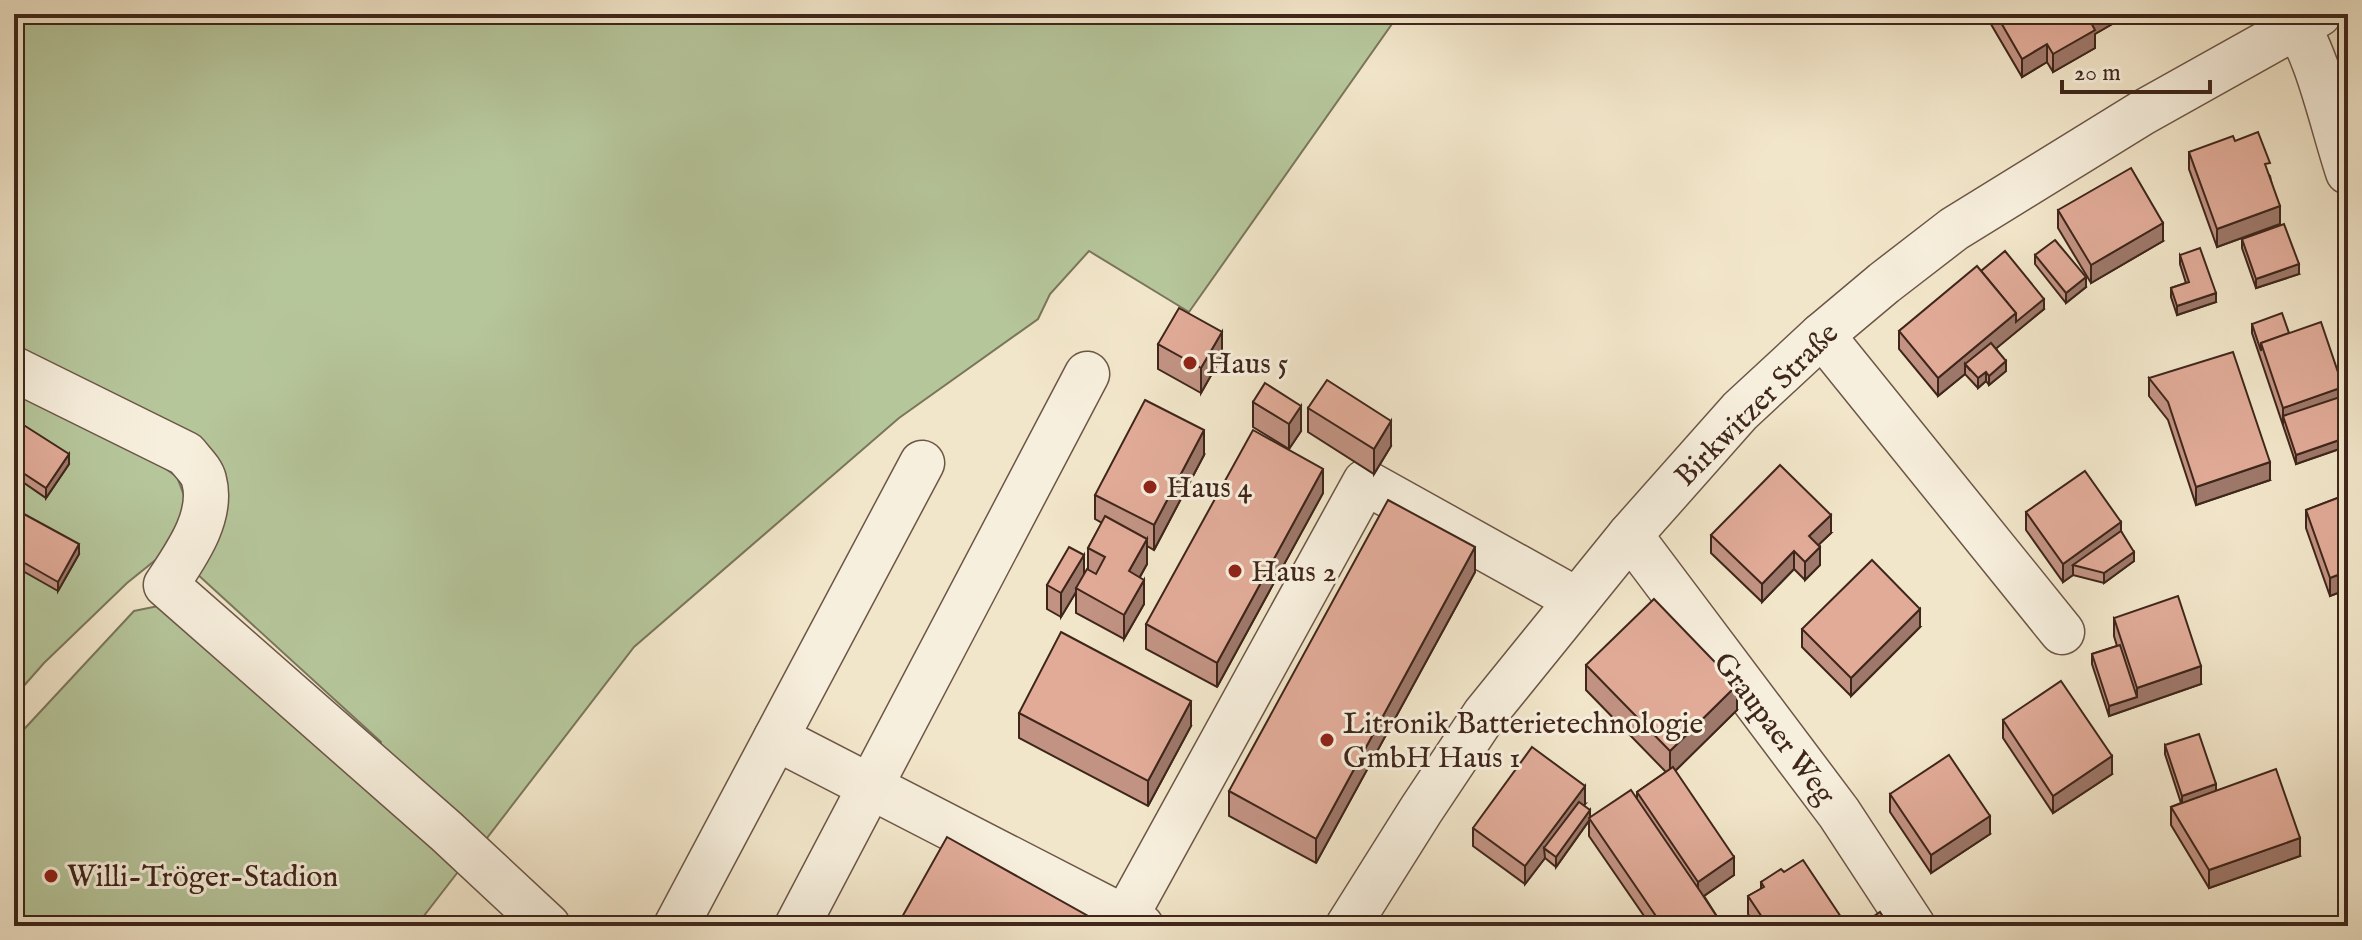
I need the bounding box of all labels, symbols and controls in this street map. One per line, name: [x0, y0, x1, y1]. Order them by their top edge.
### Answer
scale bar: [2062, 44, 2210, 94]
text: 20 m: [2074, 58, 2121, 89]
street label: Birkwitzer Straße: [1667, 315, 1847, 495]
place label: Haus 5: [1206, 346, 1288, 384]
marker: Haus 5: [1181, 354, 1199, 372]
place label: Haus 4: [1166, 470, 1252, 508]
marker: Haus 4: [1141, 478, 1159, 496]
place label: Haus 2: [1251, 554, 1336, 592]
marker: Haus 2: [1226, 562, 1244, 580]
street label: Graupaer Weg: [1704, 645, 1844, 814]
place label: Litronik Batterietechnologie GmbH Haus 1: [1343, 706, 1703, 778]
marker: Litronik Batterietechnologie GmbH Haus 1: [1318, 731, 1336, 749]
place label: Willi-Tröger-Stadion: [67, 859, 338, 897]
marker: Willi-Tröger-Stadion: [42, 867, 60, 885]

